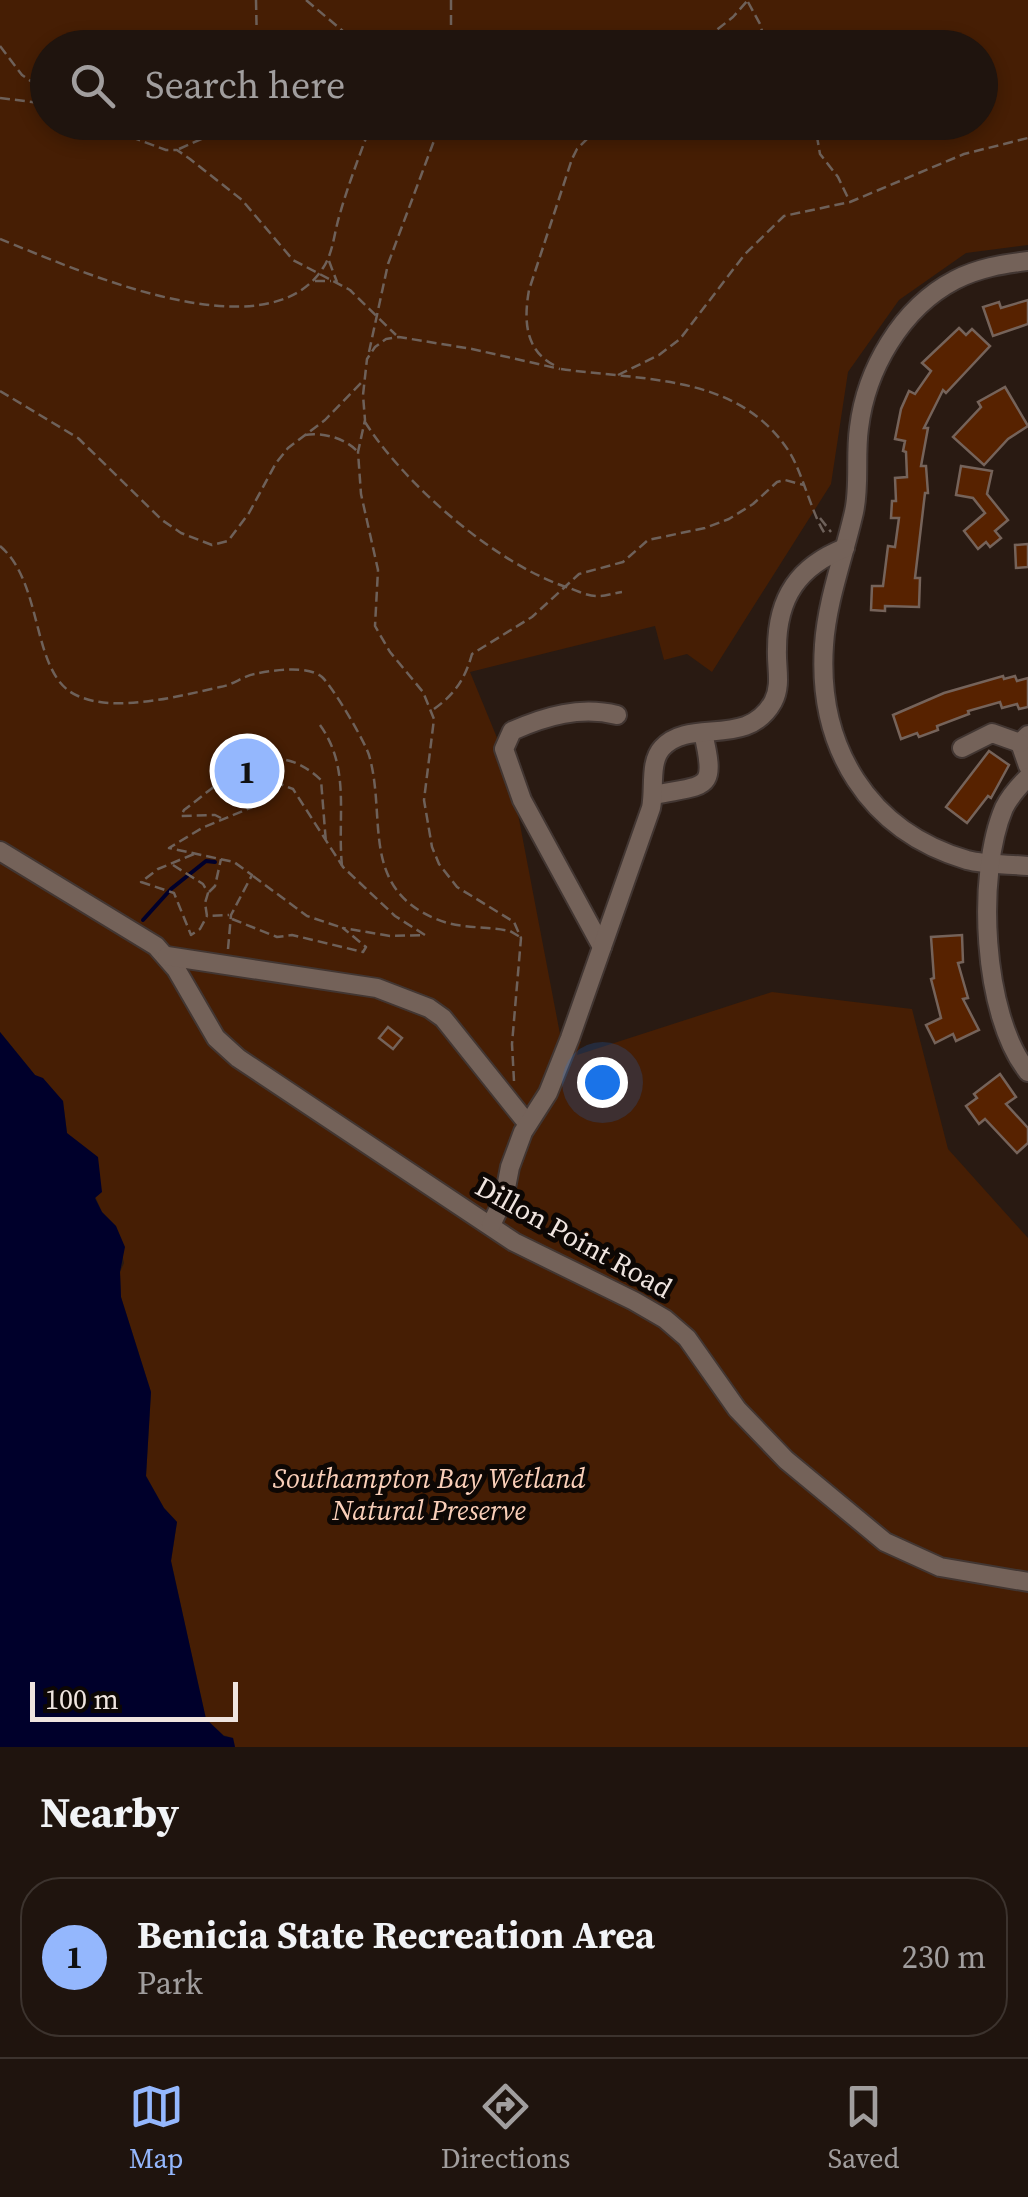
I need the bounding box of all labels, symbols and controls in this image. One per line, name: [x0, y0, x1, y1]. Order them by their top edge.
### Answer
search box: [30, 30, 998, 140]
icon: search: [65, 58, 120, 113]
text: Search here: [145, 59, 345, 111]
pin: 1: [214, 734, 280, 808]
your location: [577, 1057, 628, 1108]
street label: Dillon Point Road: [469, 1167, 679, 1307]
park label: Southampton Bay Wetland Natural Preserve: [272, 1459, 586, 1529]
scale bar: [30, 1677, 238, 1722]
text: 100 m: [45, 1680, 119, 1718]
text: Nearby: [40, 1783, 179, 1841]
text: Benicia State Recreation Area: [137, 1909, 655, 1961]
text: 1: [66, 1935, 83, 1979]
text: 230 m: [902, 1935, 986, 1979]
text: Park: [137, 1961, 203, 2005]
tab: Map: [129, 2079, 184, 2177]
tab: Directions: [441, 2079, 570, 2177]
tab: Saved: [828, 2079, 899, 2177]

